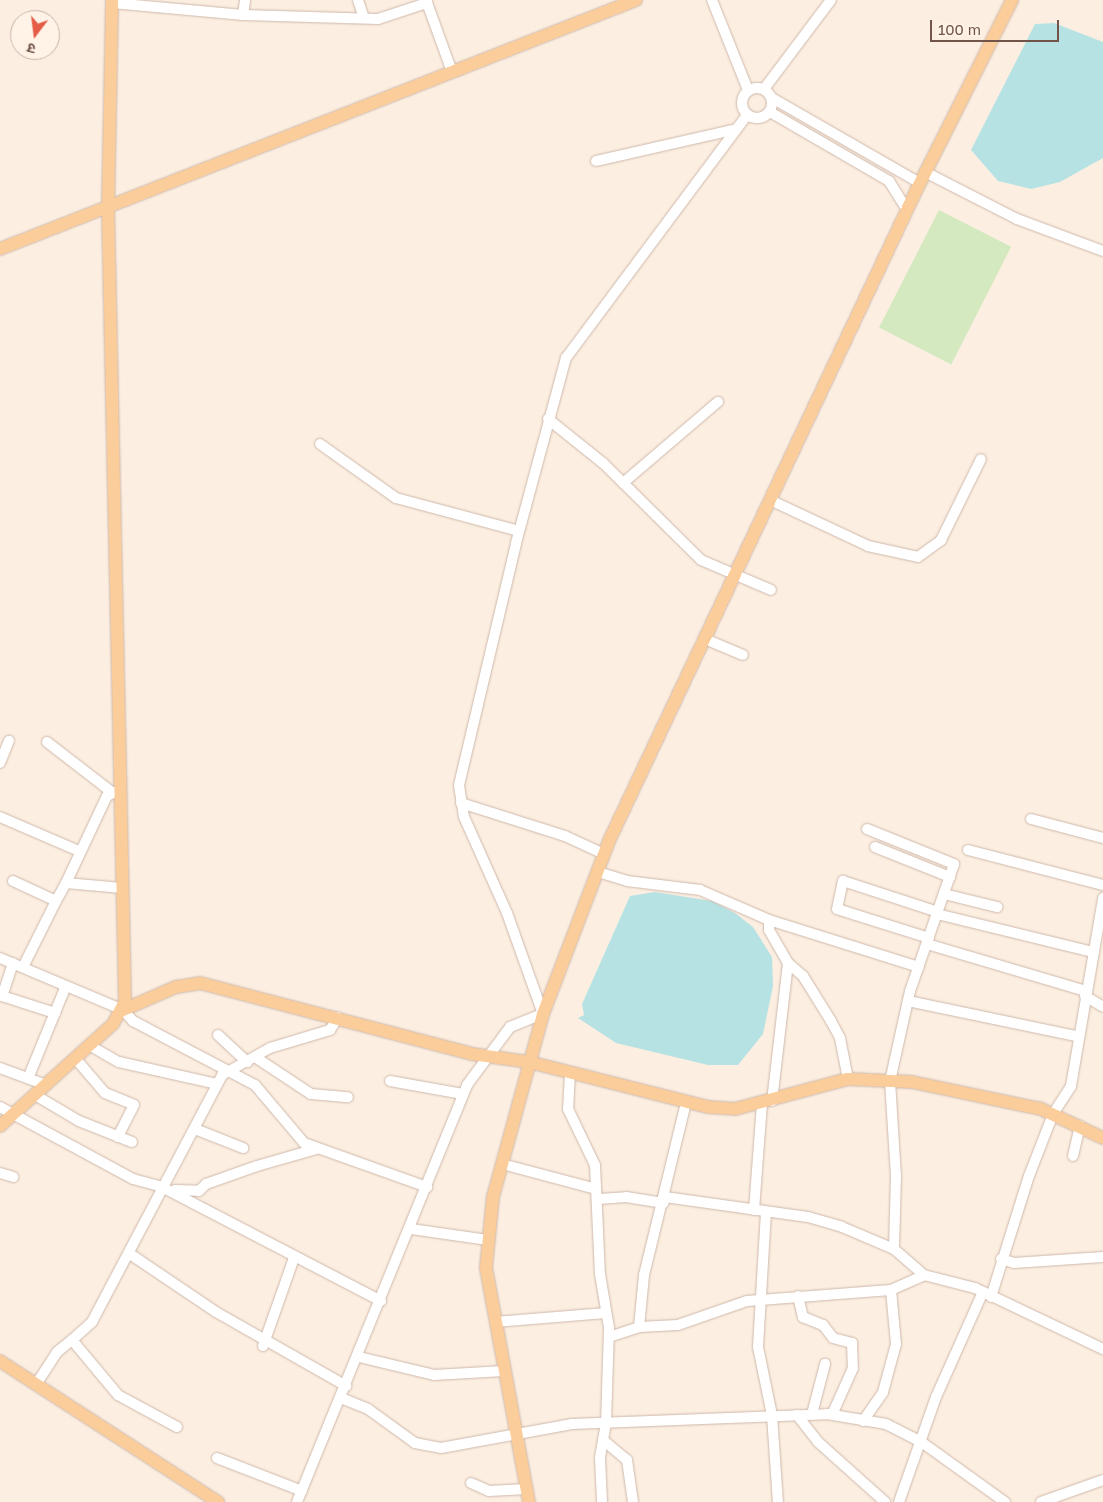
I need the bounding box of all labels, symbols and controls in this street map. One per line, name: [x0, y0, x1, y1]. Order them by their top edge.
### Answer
north arrow: [10, 10, 60, 60]
scale bar: [933, 10, 1062, 42]
text: 100 m: [938, 20, 981, 38]
text: उ: [25, 40, 37, 58]

